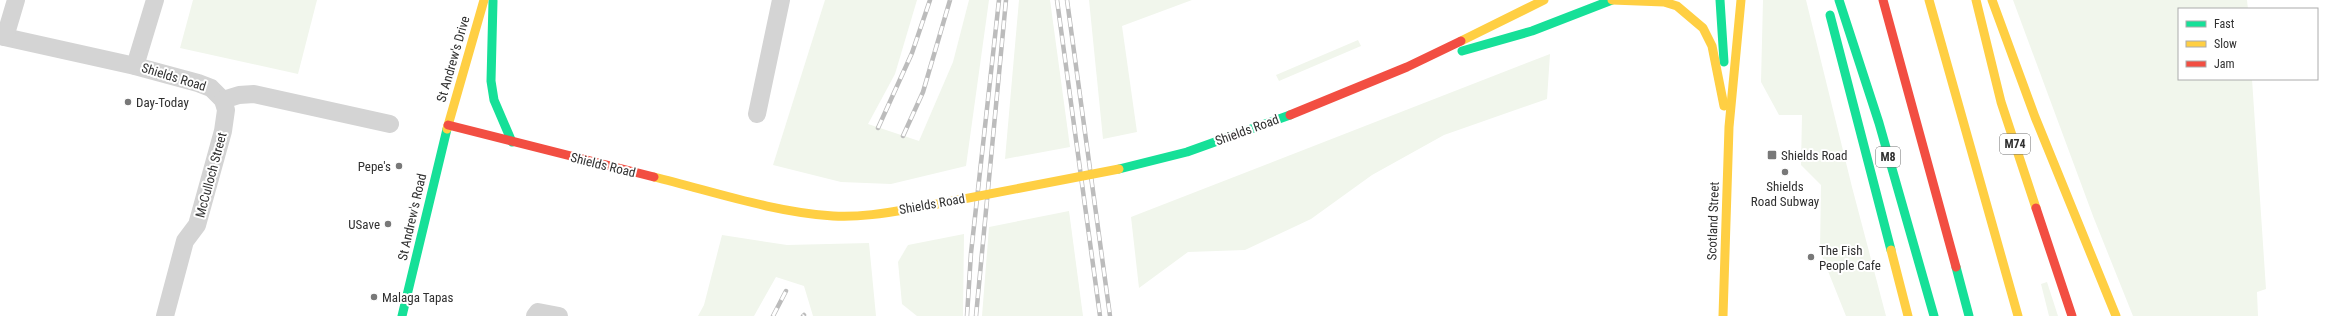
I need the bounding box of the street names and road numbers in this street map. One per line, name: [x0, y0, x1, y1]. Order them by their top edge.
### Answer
street label: St Andrew's Drive: [434, 14, 472, 104]
street label: Shields Road: [140, 60, 208, 94]
street label: Shields Road: [1213, 112, 1281, 148]
street label: McCulloch Street: [192, 131, 230, 219]
road number: M74: [2000, 134, 2030, 154]
road number: M8: [1876, 147, 1900, 167]
street label: Shields Road: [569, 150, 637, 180]
street label: St Andrew's Road: [395, 172, 429, 262]
street label: Scotland Street: [1704, 181, 1722, 261]
street label: Shields Road: [898, 191, 966, 217]

